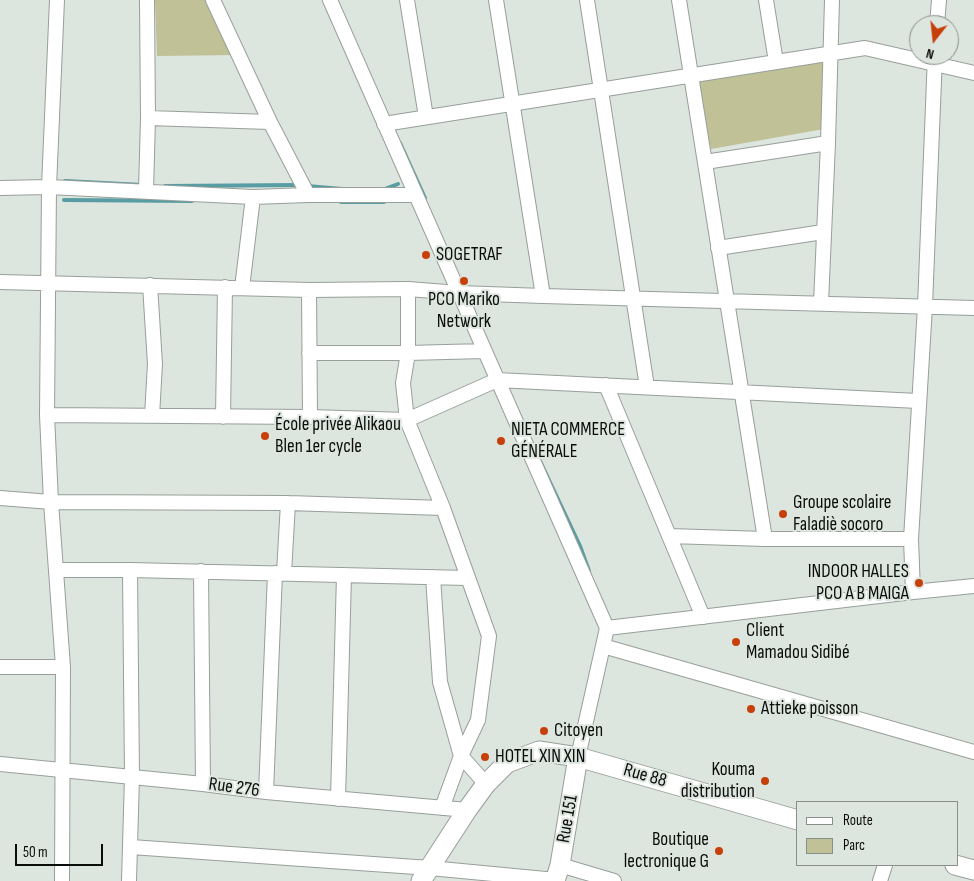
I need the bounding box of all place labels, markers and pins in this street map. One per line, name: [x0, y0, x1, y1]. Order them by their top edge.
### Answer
place label: SOGETRAF: [436, 244, 503, 266]
marker: SOGETRAF: [420, 249, 432, 261]
marker: PCO Mariko Network: [458, 275, 470, 287]
place label: PCO Mariko Network: [428, 289, 500, 333]
place label: École privée Alikaou Blen 1er cycle: [275, 414, 401, 458]
place label: NIETA COMMERCE GÉNÉRALE: [511, 419, 625, 463]
marker: École privée Alikaou Blen 1er cycle: [259, 430, 271, 442]
marker: NIETA COMMERCE GÉNÉRALE: [495, 435, 507, 447]
place label: Groupe scolaire Faladiè socoro: [793, 492, 891, 536]
marker: Groupe scolaire Faladiè socoro: [777, 508, 789, 520]
place label: INDOOR HALLES PCO A B MAIGA: [808, 561, 909, 605]
marker: INDOOR HALLES PCO A B MAIGA: [913, 577, 925, 589]
place label: Client Mamadou Sidibé: [746, 620, 850, 664]
marker: Client Mamadou Sidibé: [730, 636, 742, 648]
place label: Attieke poisson: [761, 698, 858, 720]
marker: Attieke poisson: [745, 703, 757, 715]
place label: Citoyen: [554, 720, 603, 742]
marker: Citoyen: [538, 725, 550, 737]
place label: HOTEL XIN XIN: [495, 746, 585, 768]
marker: HOTEL XIN XIN: [479, 751, 491, 763]
place label: Kouma distribution: [681, 759, 755, 803]
marker: Kouma distribution: [759, 775, 771, 787]
place label: Boutique lectronique G: [624, 829, 709, 873]
marker: Boutique lectronique G: [713, 845, 725, 857]

